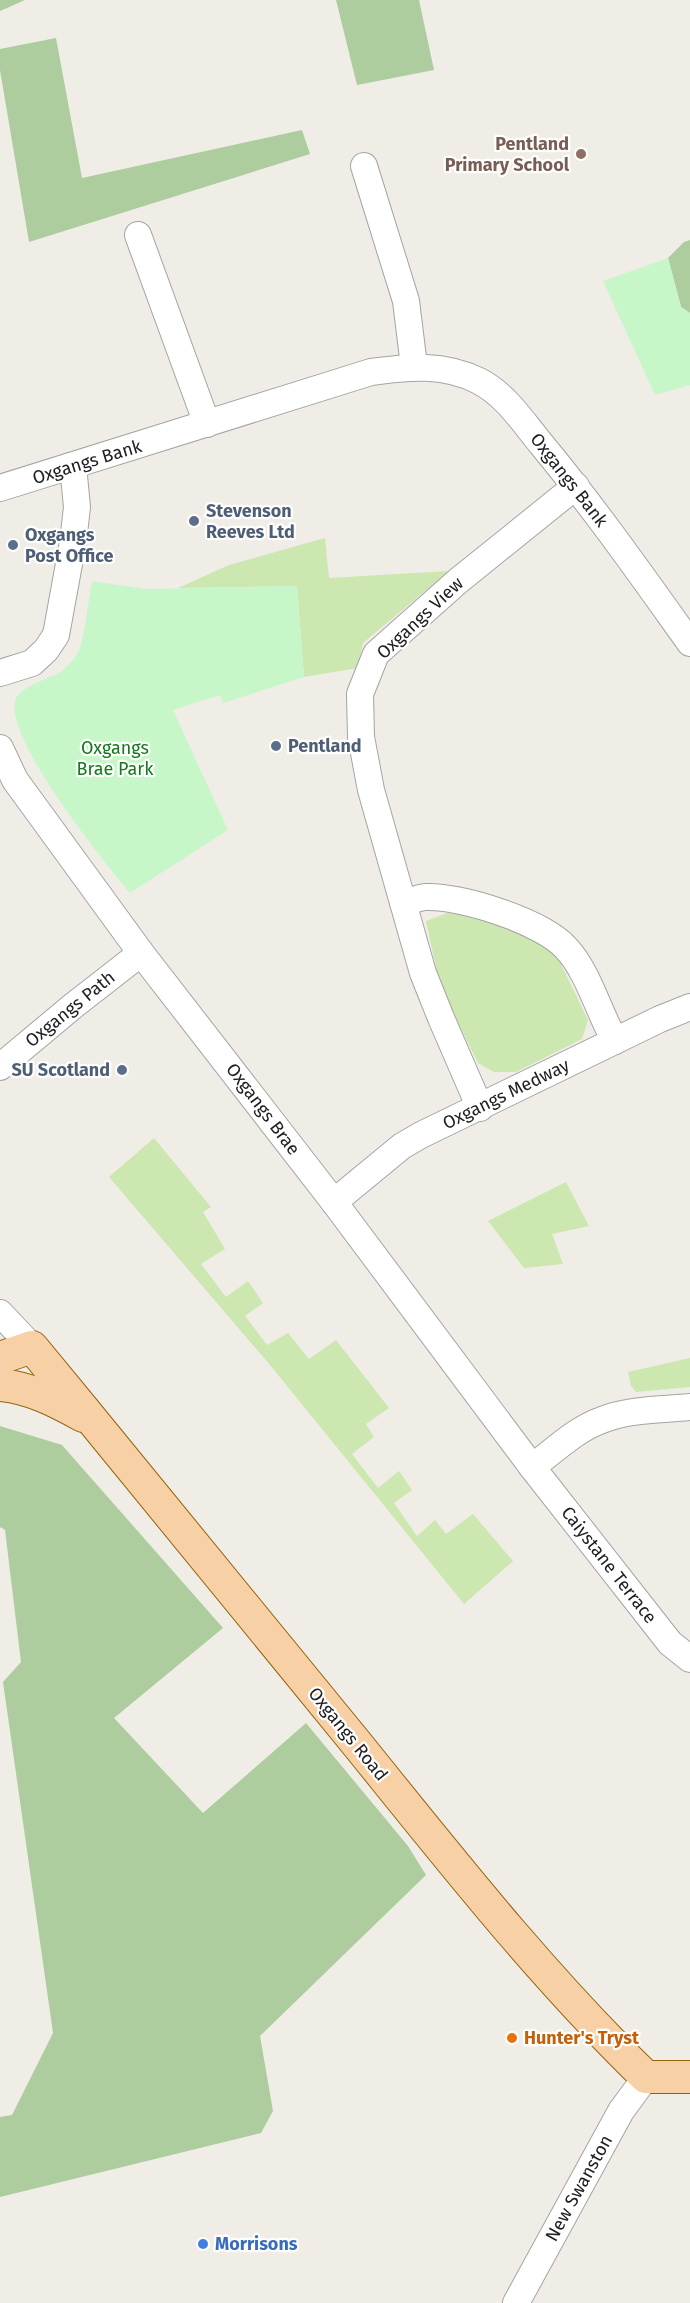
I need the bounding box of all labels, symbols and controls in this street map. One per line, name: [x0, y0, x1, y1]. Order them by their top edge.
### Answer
place label: Pentland Primary School: [445, 133, 570, 176]
marker: Pentland Primary School: [574, 147, 588, 161]
street label: Oxgangs Bank: [525, 429, 613, 532]
street label: Oxgangs Bank: [30, 435, 145, 489]
place label: Stevenson Reeves Ltd: [206, 500, 295, 543]
marker: Stevenson Reeves Ltd: [187, 514, 201, 528]
place label: Oxgangs Post Office: [25, 524, 114, 567]
marker: Oxgangs Post Office: [6, 538, 20, 552]
street label: Oxgangs View: [372, 572, 468, 664]
place label: Pentland: [288, 735, 362, 757]
park label: Oxgangs Brae Park: [76, 737, 154, 780]
marker: Pentland: [269, 739, 283, 753]
street label: Oxgangs Path: [21, 966, 119, 1052]
street label: Oxgangs Medway: [439, 1054, 573, 1134]
place label: SU Scotland: [12, 1059, 110, 1081]
street label: Oxgangs Brae: [221, 1059, 305, 1159]
marker: SU Scotland: [115, 1063, 129, 1077]
street label: Caiystane Terrace: [556, 1502, 662, 1628]
street label: Oxgangs Road: [304, 1683, 392, 1785]
place label: Hunter's Tryst: [524, 2027, 640, 2049]
marker: Hunter's Tryst: [505, 2031, 519, 2045]
street label: New Swanston: [541, 2131, 617, 2245]
place label: Morrisons: [215, 2233, 298, 2255]
marker: Morrisons: [196, 2237, 210, 2251]

